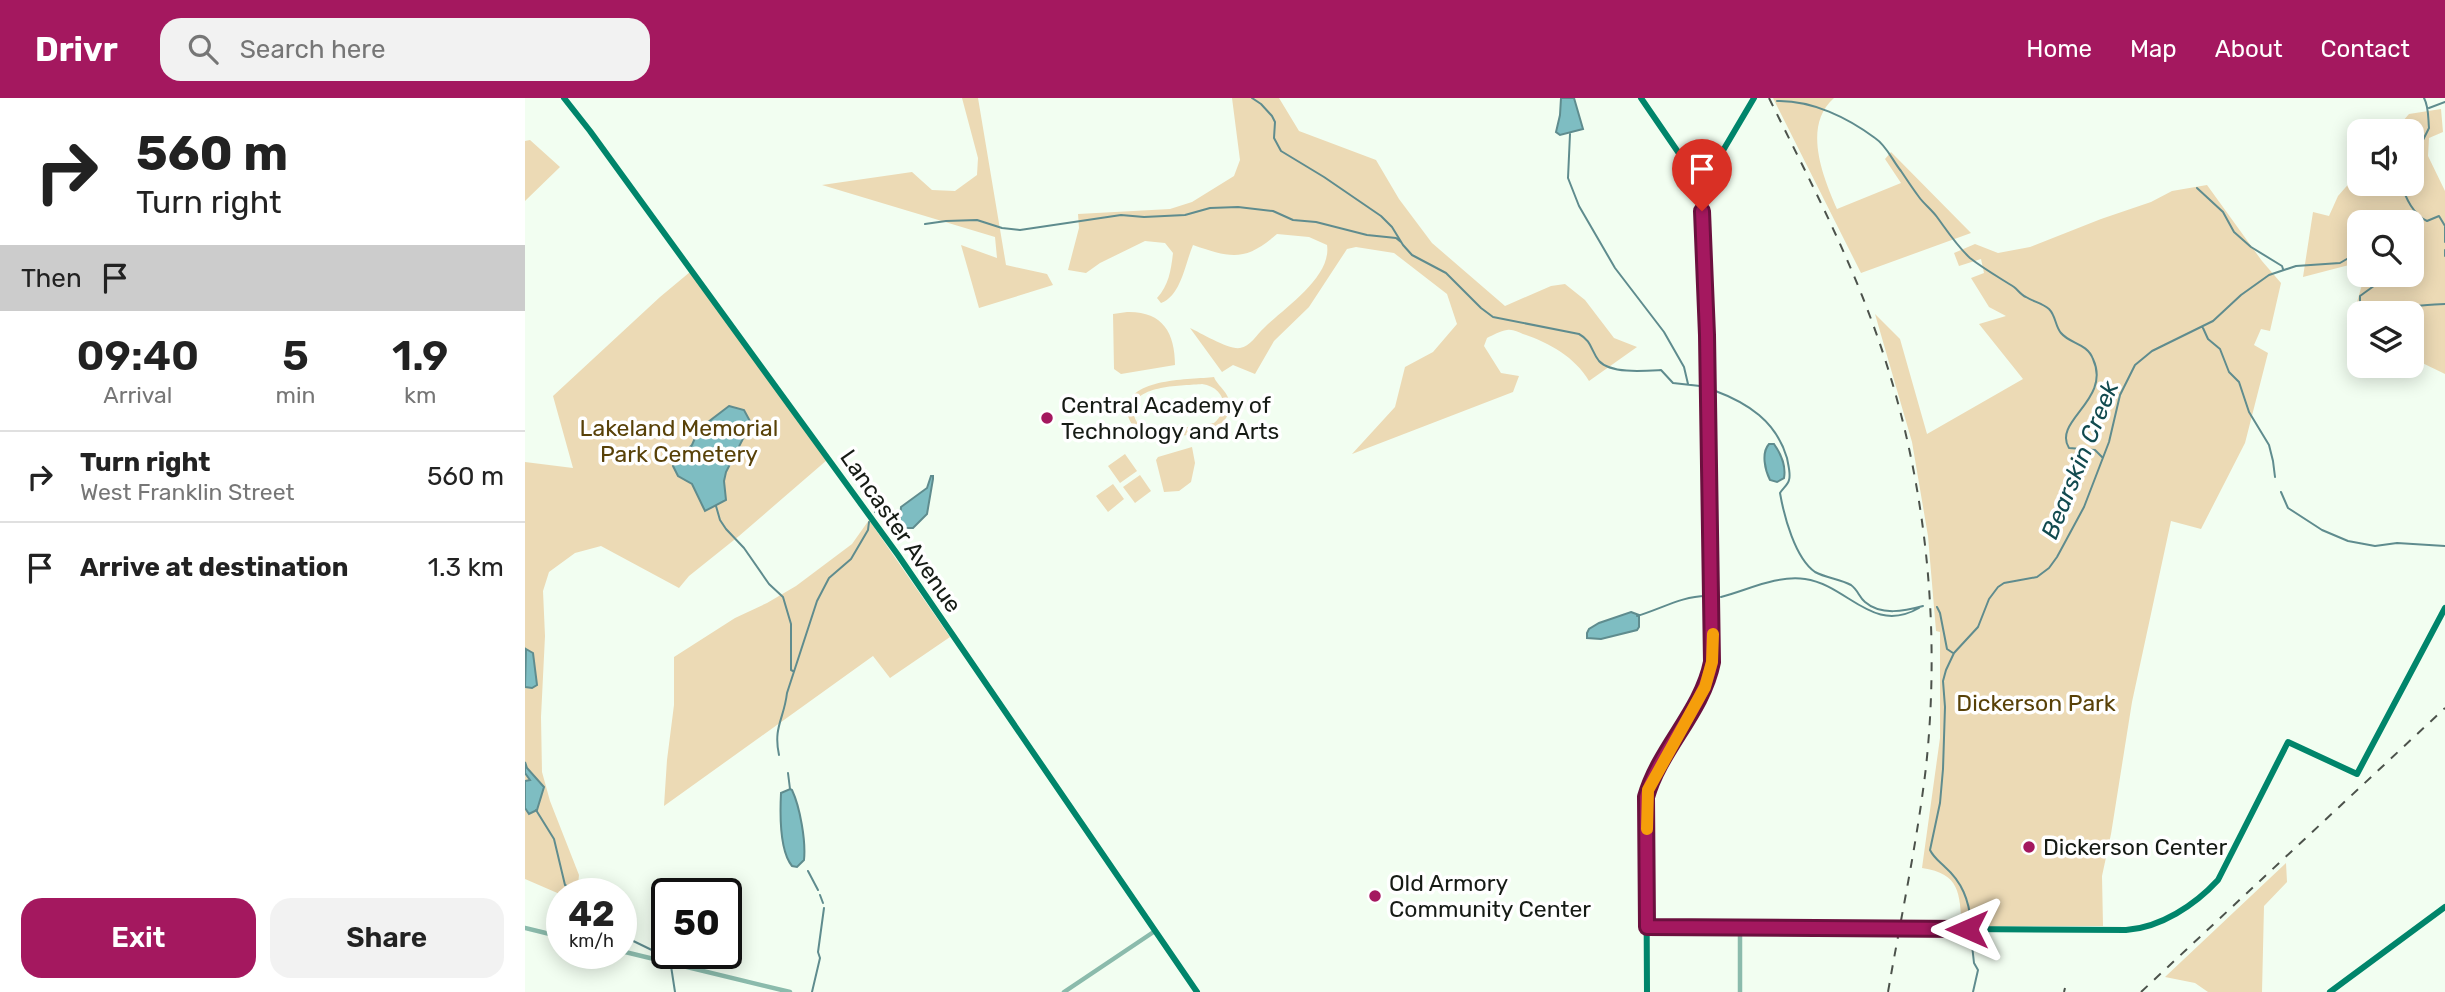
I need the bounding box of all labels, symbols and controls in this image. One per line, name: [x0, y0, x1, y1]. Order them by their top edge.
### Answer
search box: [160, 18, 650, 81]
text: Drivr: [35, 30, 118, 69]
icon: search: [184, 30, 222, 68]
text: Search here: [240, 34, 386, 65]
text: Home: [2026, 35, 2092, 63]
text: Map: [2130, 35, 2177, 63]
text: About: [2215, 35, 2283, 63]
text: Contact: [2321, 35, 2410, 63]
map controls: [2347, 119, 2424, 378]
button: sound: [2347, 119, 2424, 196]
text: 560 m: [136, 124, 288, 182]
icon: right: [21, 126, 112, 217]
pin: [1672, 139, 1732, 211]
icon: arrive: [1683, 150, 1721, 188]
text: Turn right: [136, 183, 281, 221]
button: search: [2347, 210, 2424, 287]
icon: arrive: [96, 259, 134, 297]
text: Then: [21, 263, 82, 294]
button: layers: [2347, 301, 2424, 378]
text: 09:40: [77, 331, 199, 381]
text: 5: [282, 331, 309, 381]
text: 1.9: [392, 331, 448, 381]
water label: Bearskin Creek: [2036, 376, 2125, 543]
text: Arrival: [103, 381, 172, 409]
text: min: [276, 381, 315, 409]
text: km: [404, 381, 436, 409]
place label: Central Academy of Technology and Arts: [1061, 391, 1279, 445]
marker: Central Academy of Technology and Arts: [1039, 410, 1055, 426]
park label: Lakeland Memorial Park Cemetery: [580, 414, 778, 468]
street label: Lancaster Avenue: [834, 444, 968, 618]
text: Turn right: [80, 447, 210, 478]
icon: right: [21, 458, 59, 496]
text: 560 m: [427, 461, 504, 492]
text: West Franklin Street: [80, 478, 295, 506]
icon: arrive: [21, 549, 59, 587]
text: Arrive at destination: [80, 552, 348, 583]
text: 1.3 km: [428, 552, 504, 583]
park label: Dickerson Park: [1956, 689, 2116, 717]
place label: Dickerson Center: [2043, 833, 2227, 861]
marker: Dickerson Center: [2021, 839, 2037, 855]
place label: Old Armory Community Center: [1389, 869, 1591, 923]
speed limit sign: 50: [651, 878, 742, 969]
marker: Old Armory Community Center: [1367, 888, 1383, 904]
position arrow: [1930, 892, 2004, 966]
text: 42: [568, 893, 615, 935]
button: Exit: [21, 898, 256, 978]
button: Share: [270, 898, 504, 978]
text: km/h: [569, 930, 614, 952]

